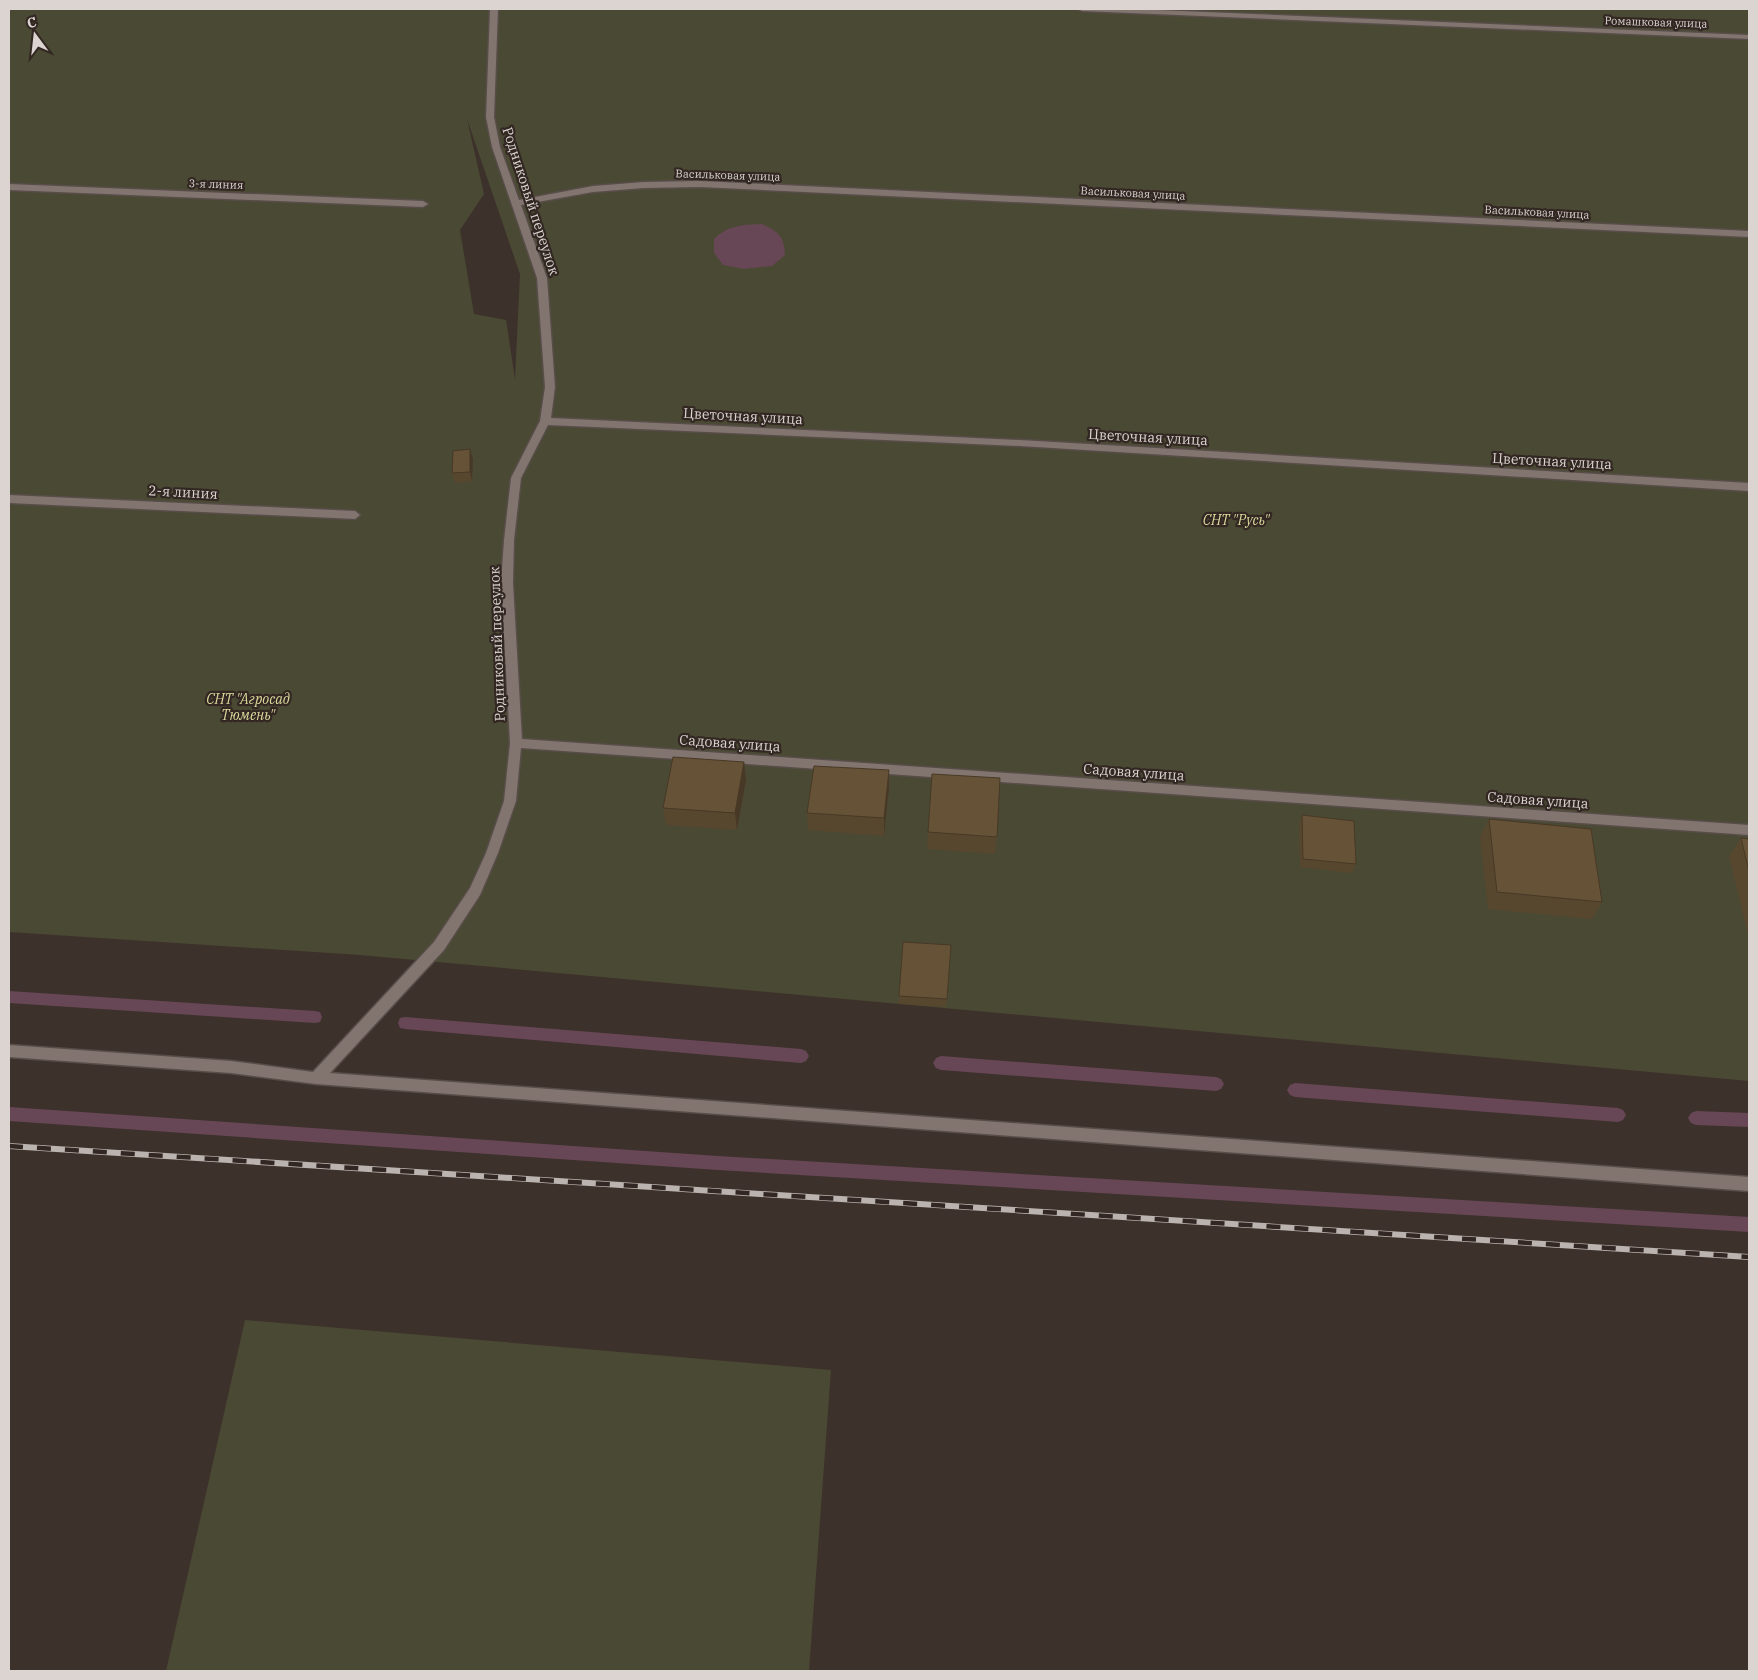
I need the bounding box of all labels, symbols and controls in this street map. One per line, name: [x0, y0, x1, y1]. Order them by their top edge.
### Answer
north arrow: [10, 10, 60, 60]
text: С: [25, 13, 38, 32]
street label: Ромашковая улица: [1604, 13, 1708, 31]
street label: Родниковый переулок: [499, 125, 563, 277]
street label: Васильковая улица: [675, 166, 781, 184]
street label: 3-я линия: [188, 176, 244, 192]
street label: Васильковая улица: [1080, 183, 1186, 203]
street label: Васильковая улица: [1484, 202, 1590, 222]
street label: Цветочная улица: [683, 404, 804, 428]
street label: Цветочная улица: [1088, 425, 1209, 449]
street label: Цветочная улица: [1492, 449, 1613, 473]
street label: 2-я линия: [148, 481, 218, 503]
park label: СНТ "Русь": [1203, 511, 1271, 529]
street label: Родниковый переулок: [485, 566, 509, 722]
park label: СНТ "Агросад Тюмень": [206, 690, 290, 724]
street label: Садовая улица: [679, 730, 782, 756]
street label: Садовая улица: [1083, 759, 1186, 785]
street label: Садовая улица: [1487, 787, 1590, 813]

